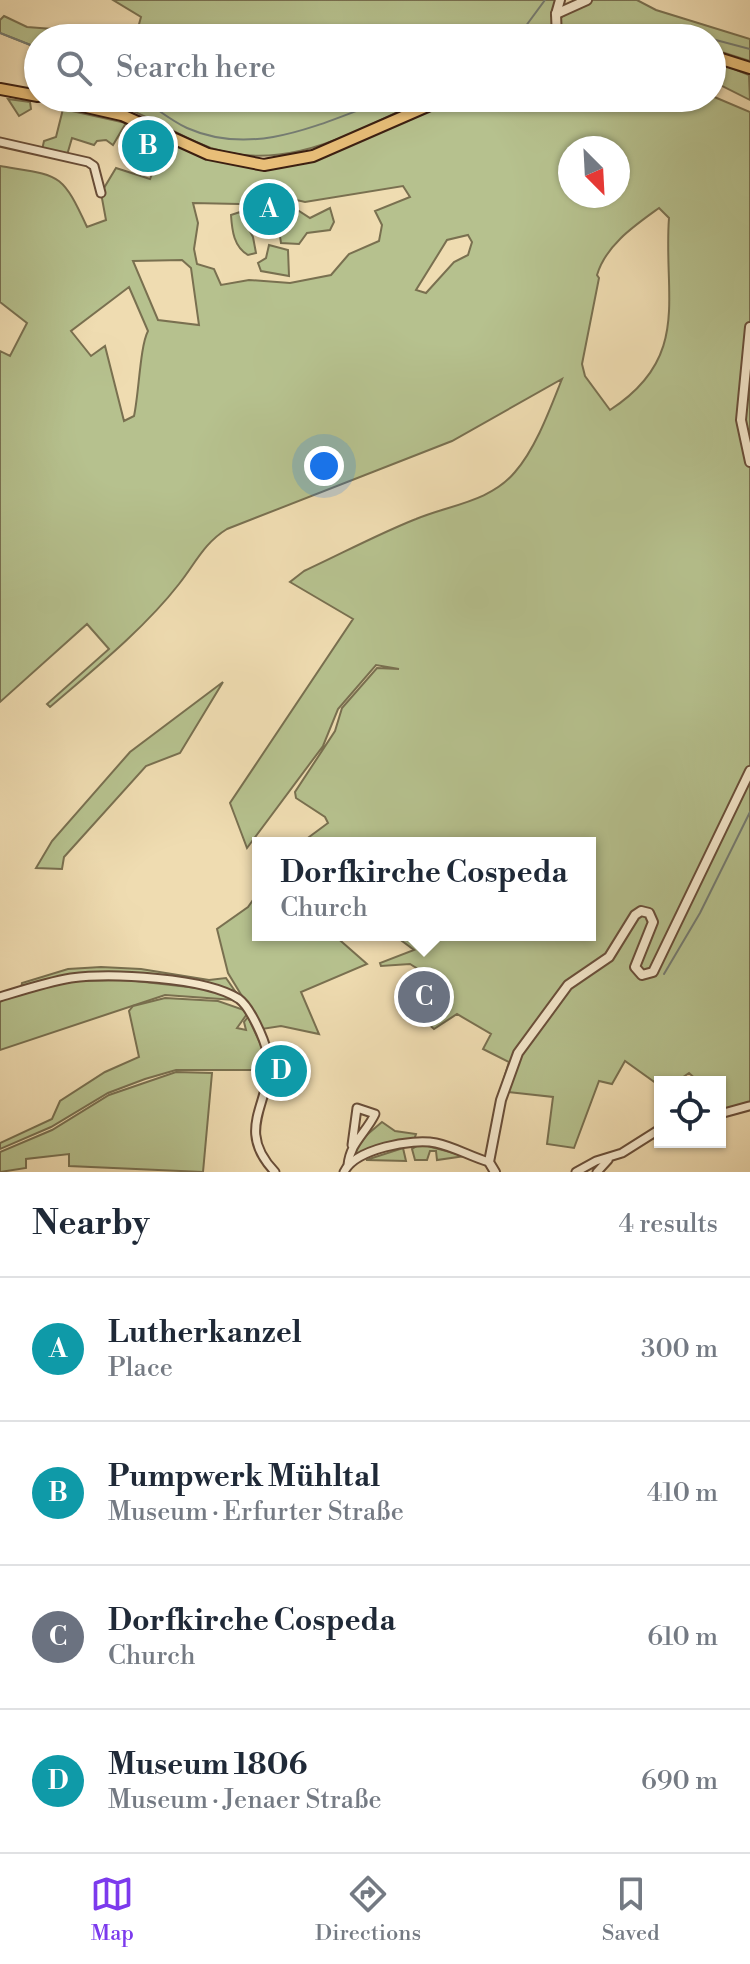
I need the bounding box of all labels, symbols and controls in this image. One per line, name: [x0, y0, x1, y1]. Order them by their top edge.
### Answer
search box: [24, 24, 726, 112]
icon: search: [52, 46, 96, 90]
text: Search here: [116, 49, 276, 87]
pin: B: [122, 116, 174, 176]
north arrow: [558, 136, 630, 208]
pin: A: [243, 179, 295, 239]
your location: [304, 446, 344, 486]
popup: [252, 837, 596, 941]
text: Dorfkirche Cospeda: [280, 854, 568, 892]
text: Church: [280, 892, 368, 924]
pin: C: [398, 967, 450, 1027]
pin: D: [255, 1041, 307, 1101]
map controls: [654, 1076, 726, 1148]
button: locate: [654, 1076, 726, 1148]
text: Nearby: [32, 1203, 150, 1245]
text: 4 results: [619, 1208, 718, 1240]
text: Lutherkanzel: [108, 1314, 302, 1352]
text: A: [49, 1333, 67, 1365]
text: 300 m: [641, 1333, 718, 1365]
text: Place: [108, 1352, 173, 1384]
text: Pumpwerk Mühltal: [108, 1458, 380, 1496]
text: B: [48, 1477, 68, 1509]
text: 410 m: [647, 1477, 718, 1509]
text: Museum · Erfurter Straße: [108, 1496, 404, 1528]
text: Dorfkirche Cospeda: [108, 1602, 396, 1640]
text: C: [49, 1621, 67, 1653]
text: 610 m: [647, 1621, 718, 1653]
text: Church: [108, 1640, 196, 1672]
text: Museum 1806: [108, 1746, 307, 1784]
text: D: [48, 1765, 68, 1797]
text: 690 m: [641, 1765, 718, 1797]
text: Museum · Jenaer Straße: [108, 1784, 382, 1816]
tab: Map: [90, 1872, 134, 1947]
tab: Directions: [315, 1872, 421, 1947]
tab: Saved: [602, 1872, 660, 1947]

